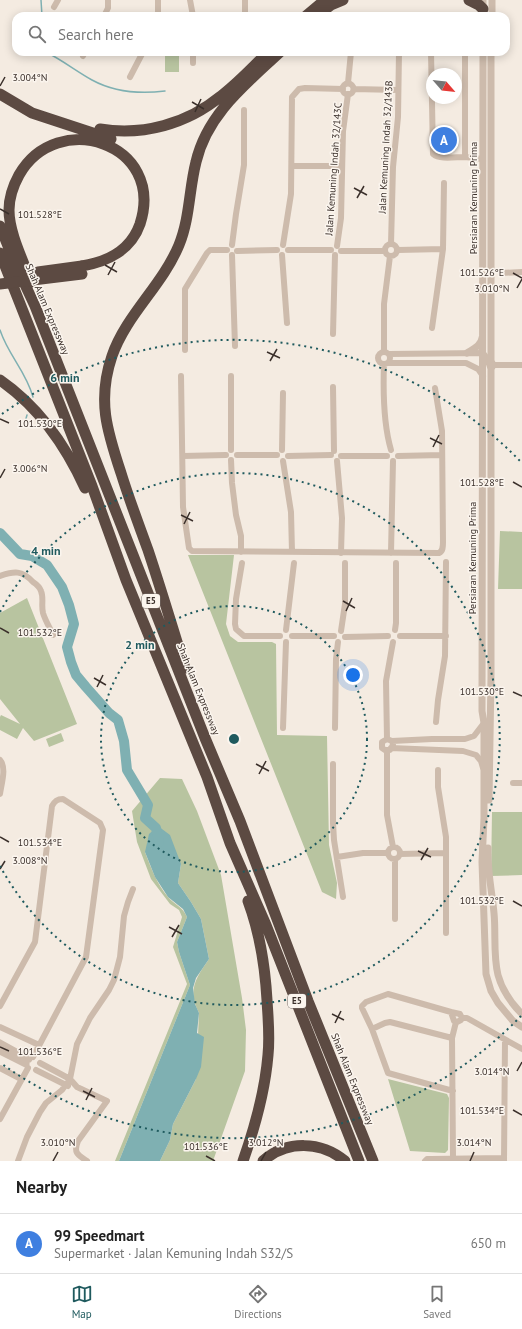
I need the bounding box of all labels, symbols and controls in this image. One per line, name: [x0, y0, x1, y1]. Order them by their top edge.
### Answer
search box: [12, 12, 510, 56]
icon: search: [26, 23, 48, 45]
text: Search here: [58, 25, 134, 44]
north arrow: [426, 68, 462, 104]
text: 3.004°N: [13, 71, 47, 84]
street label: Jalan Kemuning Indah 32/143B: [375, 80, 395, 215]
street label: Jalan Kemuning Indah 32/143C: [322, 102, 345, 237]
pin: A: [431, 125, 457, 155]
street label: Persiaran Kemuning Prima: [467, 142, 480, 254]
text: 101.528°E: [18, 208, 62, 221]
street label: Shah Alam Expressway: [22, 262, 73, 357]
text: 101.526°E: [460, 266, 504, 279]
text: 3.010°N: [475, 282, 509, 295]
text: 6 min: [50, 370, 80, 385]
text: 101.530°E: [18, 417, 62, 430]
text: 3.006°N: [13, 462, 47, 475]
text: 101.528°E: [460, 476, 504, 489]
street label: Persiaran Kemuning Prima: [466, 502, 479, 614]
text: 4 min: [31, 543, 61, 558]
road number: E5: [142, 594, 160, 608]
text: 101.532°E: [18, 626, 62, 639]
text: 2 min: [125, 637, 155, 652]
street label: Shah Alam Expressway: [174, 641, 223, 737]
your location: [343, 665, 363, 685]
text: 101.530°E: [460, 685, 504, 698]
centre of rings: [227, 732, 241, 746]
text: 101.534°E: [18, 836, 62, 849]
text: 3.008°N: [13, 854, 47, 867]
text: 101.532°E: [460, 894, 504, 907]
road number: E5: [288, 994, 306, 1008]
street label: Shah Alam Expressway: [328, 1031, 377, 1127]
text: 101.536°E: [18, 1045, 62, 1058]
text: 3.014°N: [475, 1065, 509, 1078]
text: 101.534°E: [460, 1104, 504, 1117]
text: 3.010°N: [41, 1136, 75, 1149]
text: 3.012°N: [249, 1136, 283, 1149]
text: 3.014°N: [457, 1136, 491, 1149]
text: 101.536°E: [184, 1140, 228, 1153]
text: Nearby: [16, 1176, 67, 1198]
text: 99 Speedmart: [54, 1226, 145, 1245]
text: A: [25, 1235, 33, 1252]
text: 650 m: [471, 1235, 506, 1252]
text: Supermarket · Jalan Kemuning Indah S32/S: [54, 1245, 293, 1262]
tab: Map: [71, 1283, 93, 1321]
tab: Directions: [234, 1283, 282, 1321]
tab: Saved: [423, 1283, 451, 1321]

